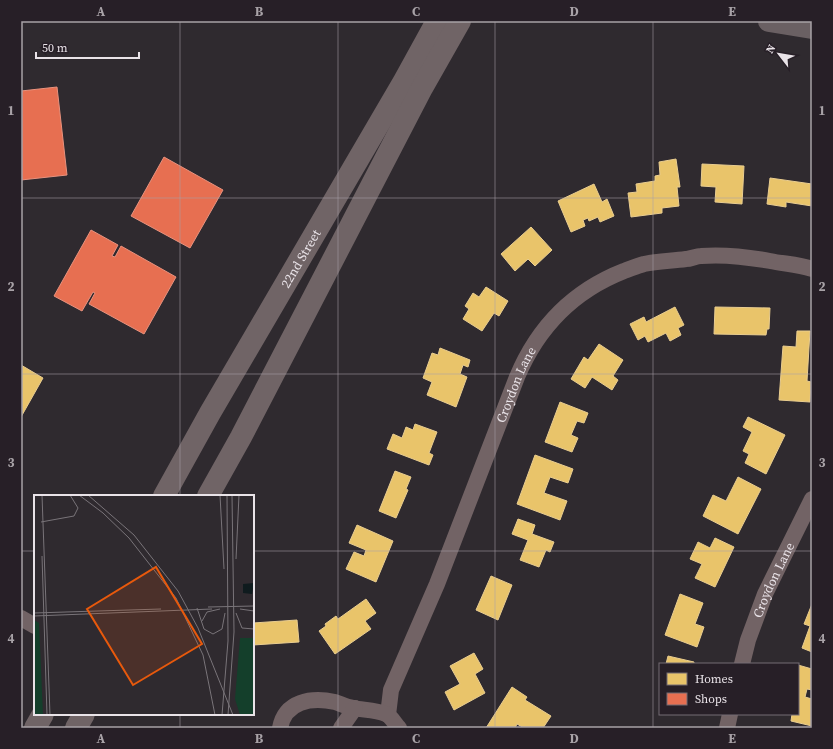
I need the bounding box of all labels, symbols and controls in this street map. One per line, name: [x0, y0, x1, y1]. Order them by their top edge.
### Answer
text: A: [97, 3, 106, 20]
text: B: [255, 3, 264, 20]
text: C: [412, 3, 420, 20]
text: D: [569, 3, 579, 20]
text: E: [728, 3, 736, 20]
scale bar: [36, 34, 139, 60]
north arrow: [759, 34, 799, 74]
text: 50 m: [42, 40, 68, 56]
text: N: [762, 42, 779, 56]
text: 1: [7, 102, 15, 119]
text: 1: [818, 102, 826, 119]
street label: 22nd Street: [277, 226, 325, 291]
text: 2: [7, 278, 15, 295]
text: 2: [818, 278, 826, 295]
street label: Croydon Lane: [492, 343, 540, 425]
text: 3: [7, 454, 15, 471]
text: 3: [818, 454, 826, 471]
inset map: [34, 495, 254, 715]
street label: Croydon Lane: [749, 539, 798, 620]
text: 4: [7, 630, 15, 647]
text: 4: [818, 630, 826, 647]
legend: [659, 663, 799, 715]
text: Homes: [695, 671, 733, 687]
text: Shops: [695, 691, 727, 707]
text: A: [97, 730, 106, 747]
text: B: [255, 730, 264, 747]
text: C: [412, 730, 420, 747]
text: D: [569, 730, 579, 747]
text: E: [728, 730, 736, 747]

